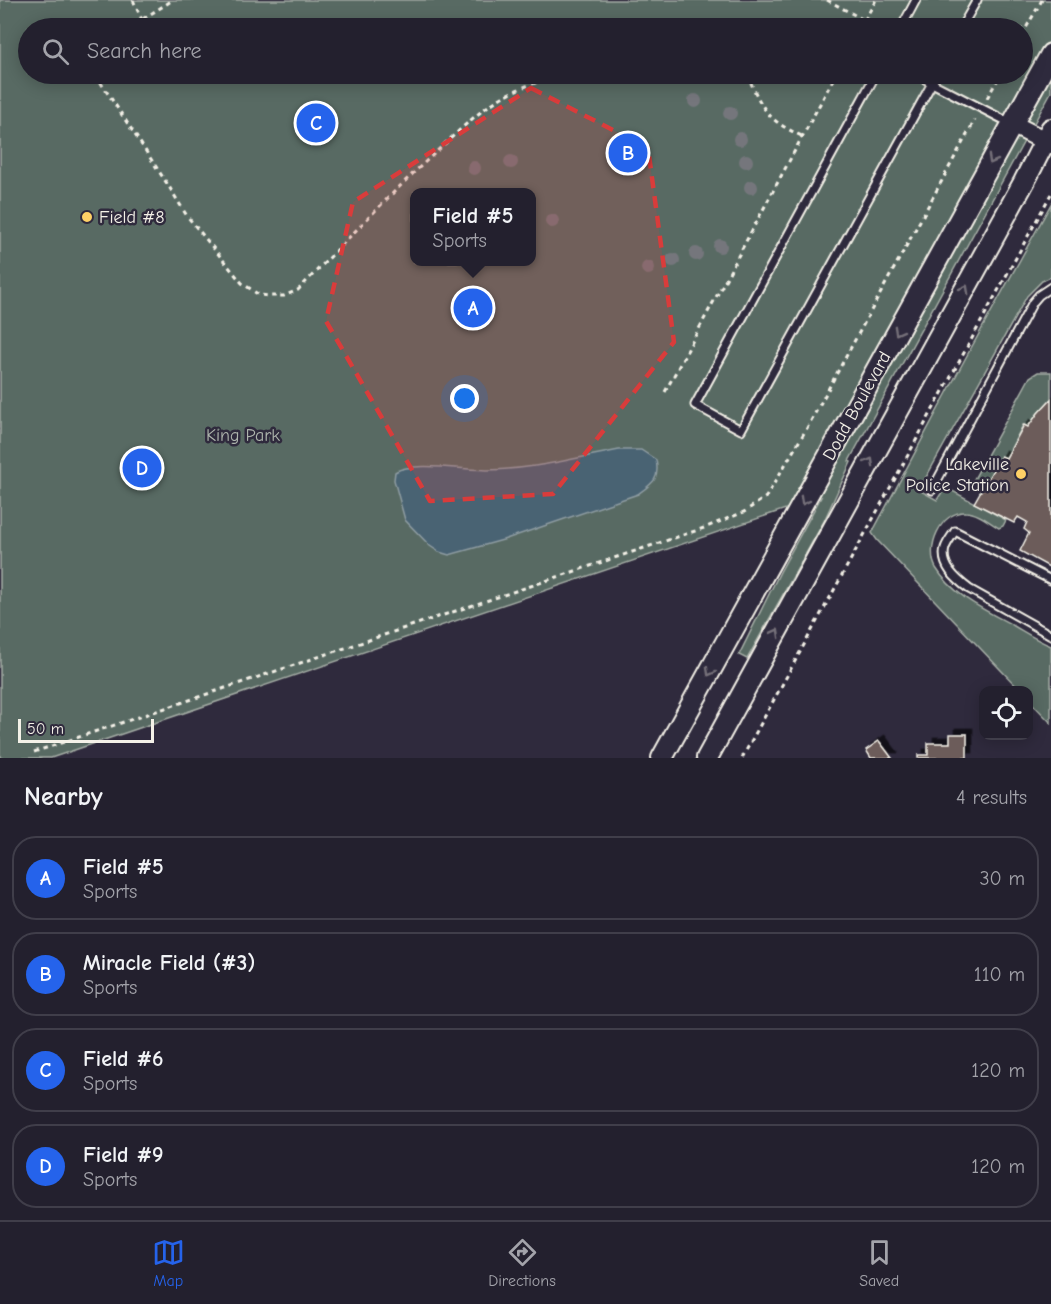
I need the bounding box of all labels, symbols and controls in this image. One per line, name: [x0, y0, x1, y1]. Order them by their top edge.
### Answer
search box: [18, 18, 1033, 84]
icon: search: [39, 35, 72, 68]
text: Search here: [87, 38, 202, 64]
pin: C: [296, 100, 336, 146]
pin: B: [608, 130, 648, 176]
one-way arrow: [988, 154, 999, 164]
popup: [410, 188, 536, 266]
text: Field #5: [433, 203, 513, 229]
place label: Field #8: [99, 207, 165, 228]
marker: Field #8: [80, 210, 94, 224]
text: Sports: [433, 229, 487, 252]
one-way arrow: [958, 285, 969, 295]
pin: A: [454, 286, 492, 330]
one-way arrow: [894, 325, 905, 335]
street label: Dodd Boulevard: [818, 348, 896, 464]
your location: [450, 384, 479, 413]
park label: King Park: [206, 425, 280, 446]
pin: D: [122, 446, 162, 490]
place label: Lakeville Police Station: [906, 454, 1009, 496]
one-way arrow: [863, 458, 874, 468]
marker: Lakeville Police Station: [1014, 467, 1028, 481]
one-way arrow: [800, 495, 811, 506]
one-way arrow: [769, 629, 780, 639]
one-way arrow: [706, 666, 717, 676]
map controls: [979, 686, 1033, 740]
button: locate: [979, 686, 1033, 740]
scale bar: [18, 716, 154, 744]
text: 50 m: [27, 720, 64, 738]
text: Nearby: [24, 782, 103, 812]
text: 4 results: [956, 786, 1027, 809]
text: Field #5: [83, 854, 164, 880]
text: A: [40, 867, 51, 890]
text: 30 m: [979, 867, 1025, 890]
text: Sports: [83, 880, 137, 903]
text: Miracle Field (#3): [83, 950, 255, 976]
text: B: [39, 963, 52, 986]
text: 110 m: [974, 963, 1025, 986]
text: Sports: [83, 976, 137, 999]
text: Field #6: [83, 1046, 164, 1072]
text: C: [39, 1059, 52, 1082]
text: 120 m: [971, 1059, 1025, 1082]
text: Sports: [83, 1072, 137, 1095]
text: Field #9: [83, 1142, 164, 1168]
text: D: [39, 1155, 52, 1178]
text: 120 m: [971, 1155, 1025, 1178]
text: Sports: [83, 1168, 137, 1191]
tab: Map: [152, 1236, 185, 1290]
tab: Directions: [488, 1236, 556, 1290]
tab: Saved: [859, 1236, 899, 1290]

